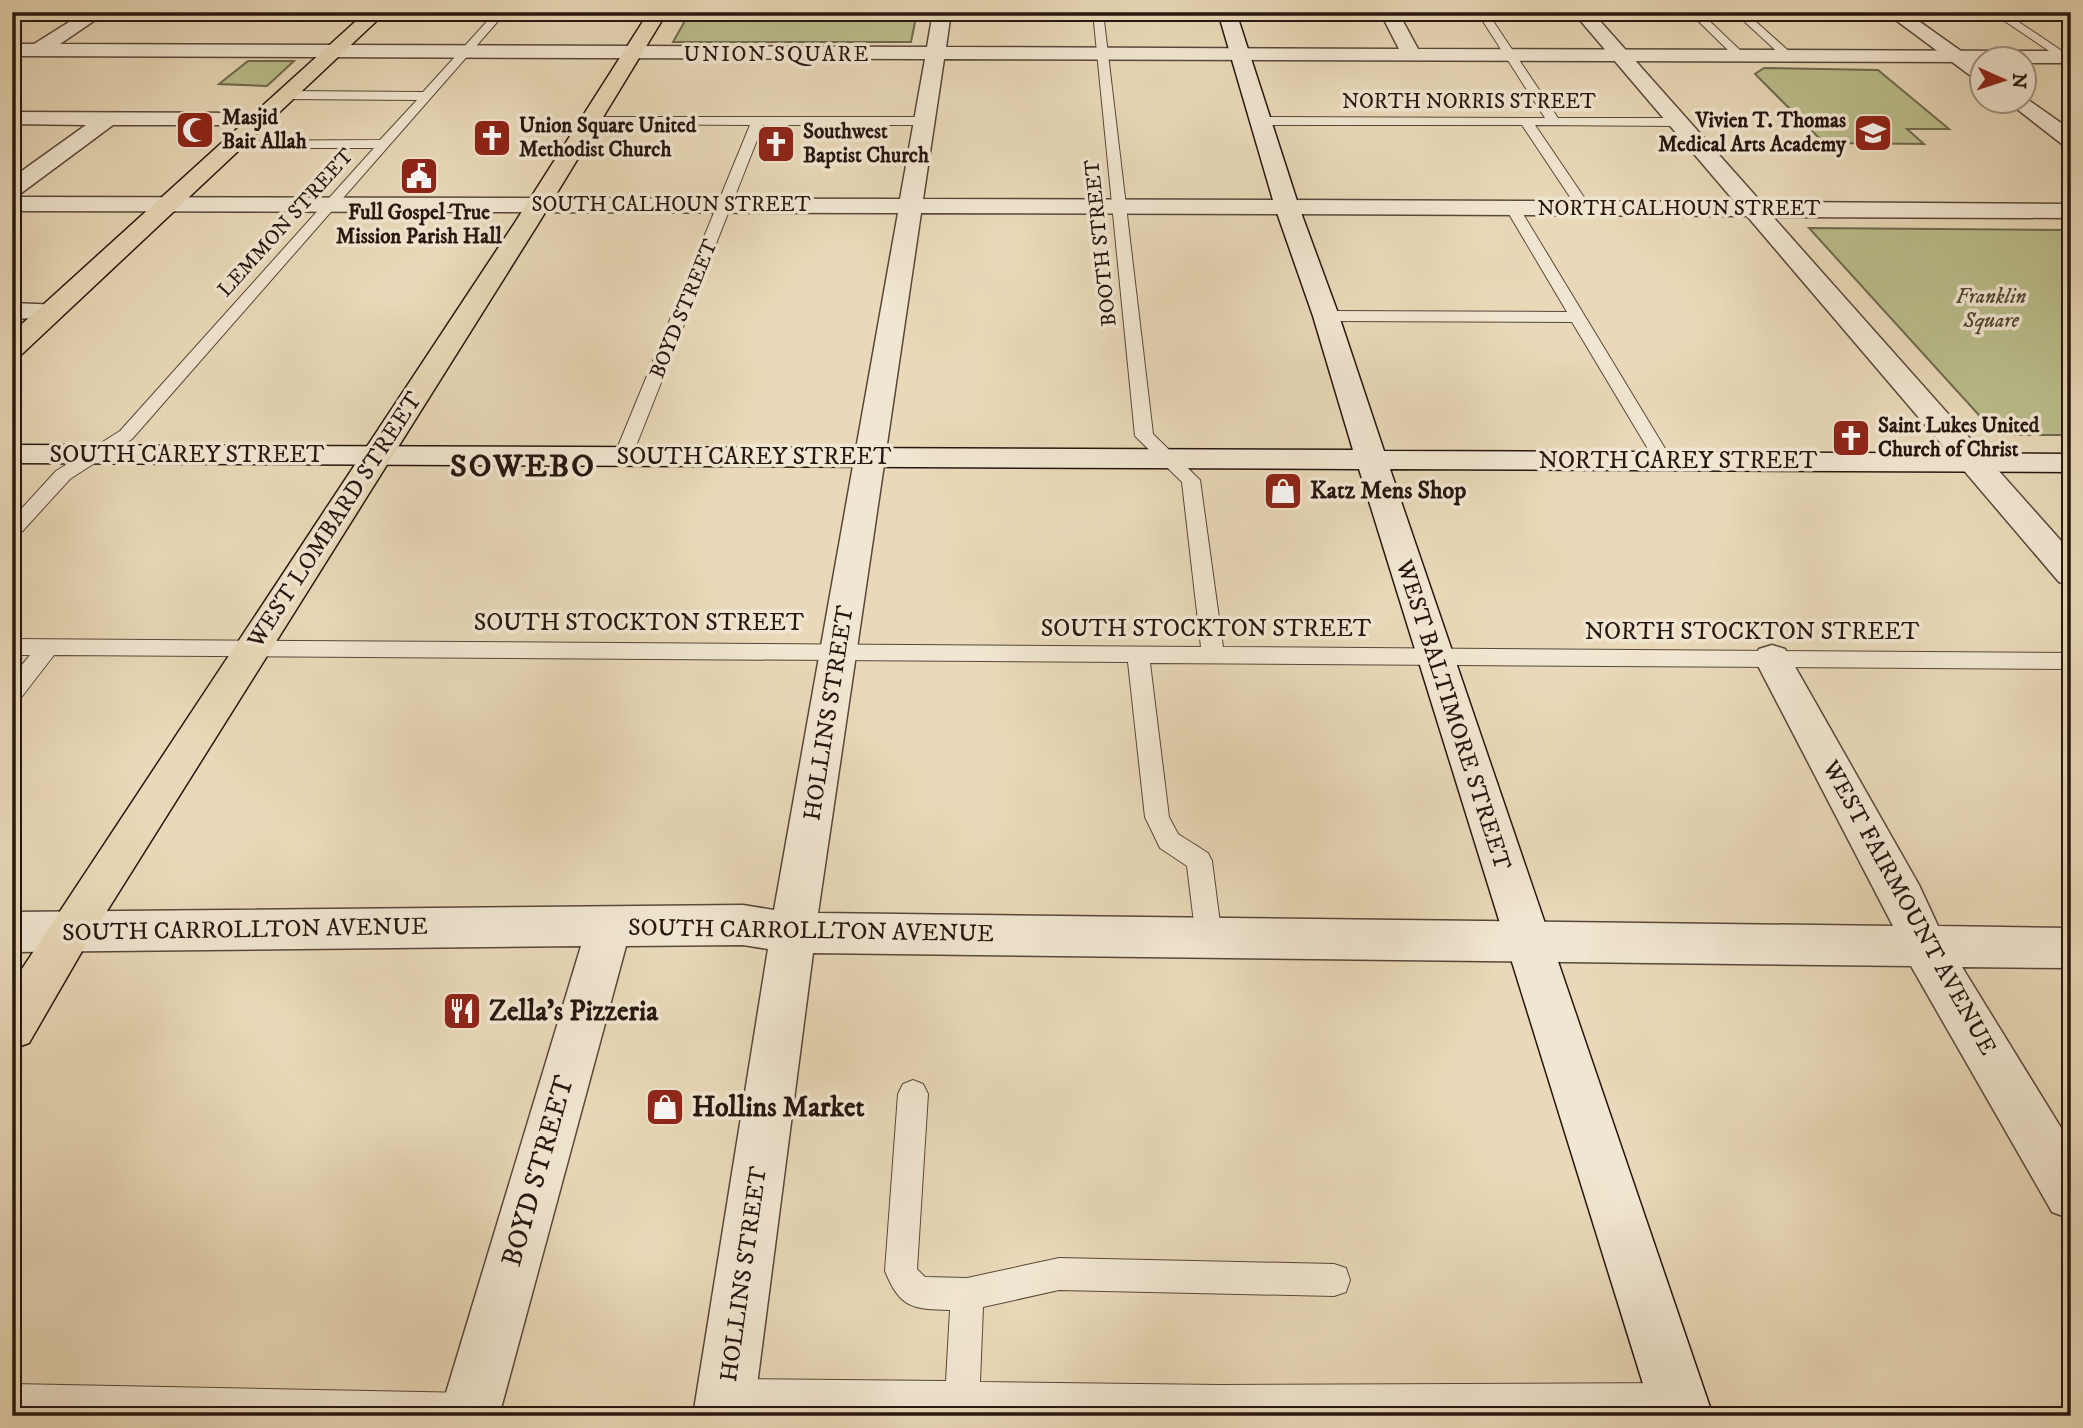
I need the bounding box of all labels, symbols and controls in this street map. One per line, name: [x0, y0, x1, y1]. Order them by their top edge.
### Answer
district label: UNION SQUARE: [684, 42, 870, 68]
north arrow: [1968, 46, 2038, 116]
text: N: [2007, 72, 2030, 90]
street label: NORTH NORRIS STREET: [1342, 89, 1596, 115]
place label: Masjid Bait Allah: [222, 105, 308, 155]
place label: Vivien T. Thomas Medical Arts Academy: [1658, 108, 1847, 158]
mosque icon: Masjid Bait Allah: [174, 109, 216, 151]
school or university icon: Vivien T. Thomas Medical Arts Academy: [1852, 112, 1894, 154]
place label: Union Square United Methodist Church: [519, 113, 697, 163]
church icon: Union Square United Methodist Church: [471, 117, 513, 159]
place label: Southwest Baptist Church: [803, 119, 930, 169]
church icon: Southwest Baptist Church: [755, 123, 797, 165]
street label: LEMMON STREET: [212, 143, 360, 303]
public building icon: Full Gospel True Mission Parish Hall: [398, 155, 440, 197]
street label: BOOTH STREET: [1079, 158, 1123, 328]
street label: SOUTH CALHOUN STREET: [531, 192, 811, 218]
street label: NORTH CALHOUN STREET: [1538, 196, 1821, 222]
place label: Full Gospel True Mission Parish Hall: [336, 200, 503, 250]
street label: BOYD STREET: [644, 236, 724, 382]
park label: Franklin Square: [1956, 284, 2026, 335]
street label: WEST LOMBARD STREET: [240, 386, 429, 654]
place label: Saint Lukes United Church of Christ: [1878, 413, 2040, 463]
church icon: Saint Lukes United Church of Christ: [1830, 417, 1872, 459]
street label: SOUTH CAREY STREET: [50, 440, 324, 470]
street label: SOUTH CAREY STREET: [617, 442, 891, 472]
street label: NORTH CAREY STREET: [1538, 446, 1818, 476]
district label: SOWEBO: [450, 447, 596, 487]
shop icon: Katz Mens Shop: [1262, 470, 1304, 512]
place label: Katz Mens Shop: [1310, 476, 1466, 506]
street label: WEST BALTIMORE STREET: [1388, 555, 1517, 874]
street label: HOLLINS STREET: [797, 603, 861, 823]
street label: SOUTH STOCKTON STREET: [474, 608, 804, 638]
street label: SOUTH STOCKTON STREET: [1041, 614, 1371, 644]
street label: NORTH STOCKTON STREET: [1585, 617, 1919, 647]
street label: WEST FAIRMOUNT AVENUE: [1815, 755, 2003, 1061]
street label: SOUTH CARROLLTON AVENUE: [62, 912, 428, 948]
street label: SOUTH CARROLLTON AVENUE: [628, 913, 994, 949]
restaurant icon: Zella's Pizzeria: [441, 990, 483, 1032]
place label: Zella's Pizzeria: [489, 994, 659, 1029]
street label: BOYD STREET: [494, 1071, 582, 1271]
shop icon: Hollins Market: [644, 1086, 686, 1128]
place label: Hollins Market: [692, 1090, 865, 1125]
street label: HOLLINS STREET: [714, 1164, 774, 1384]

